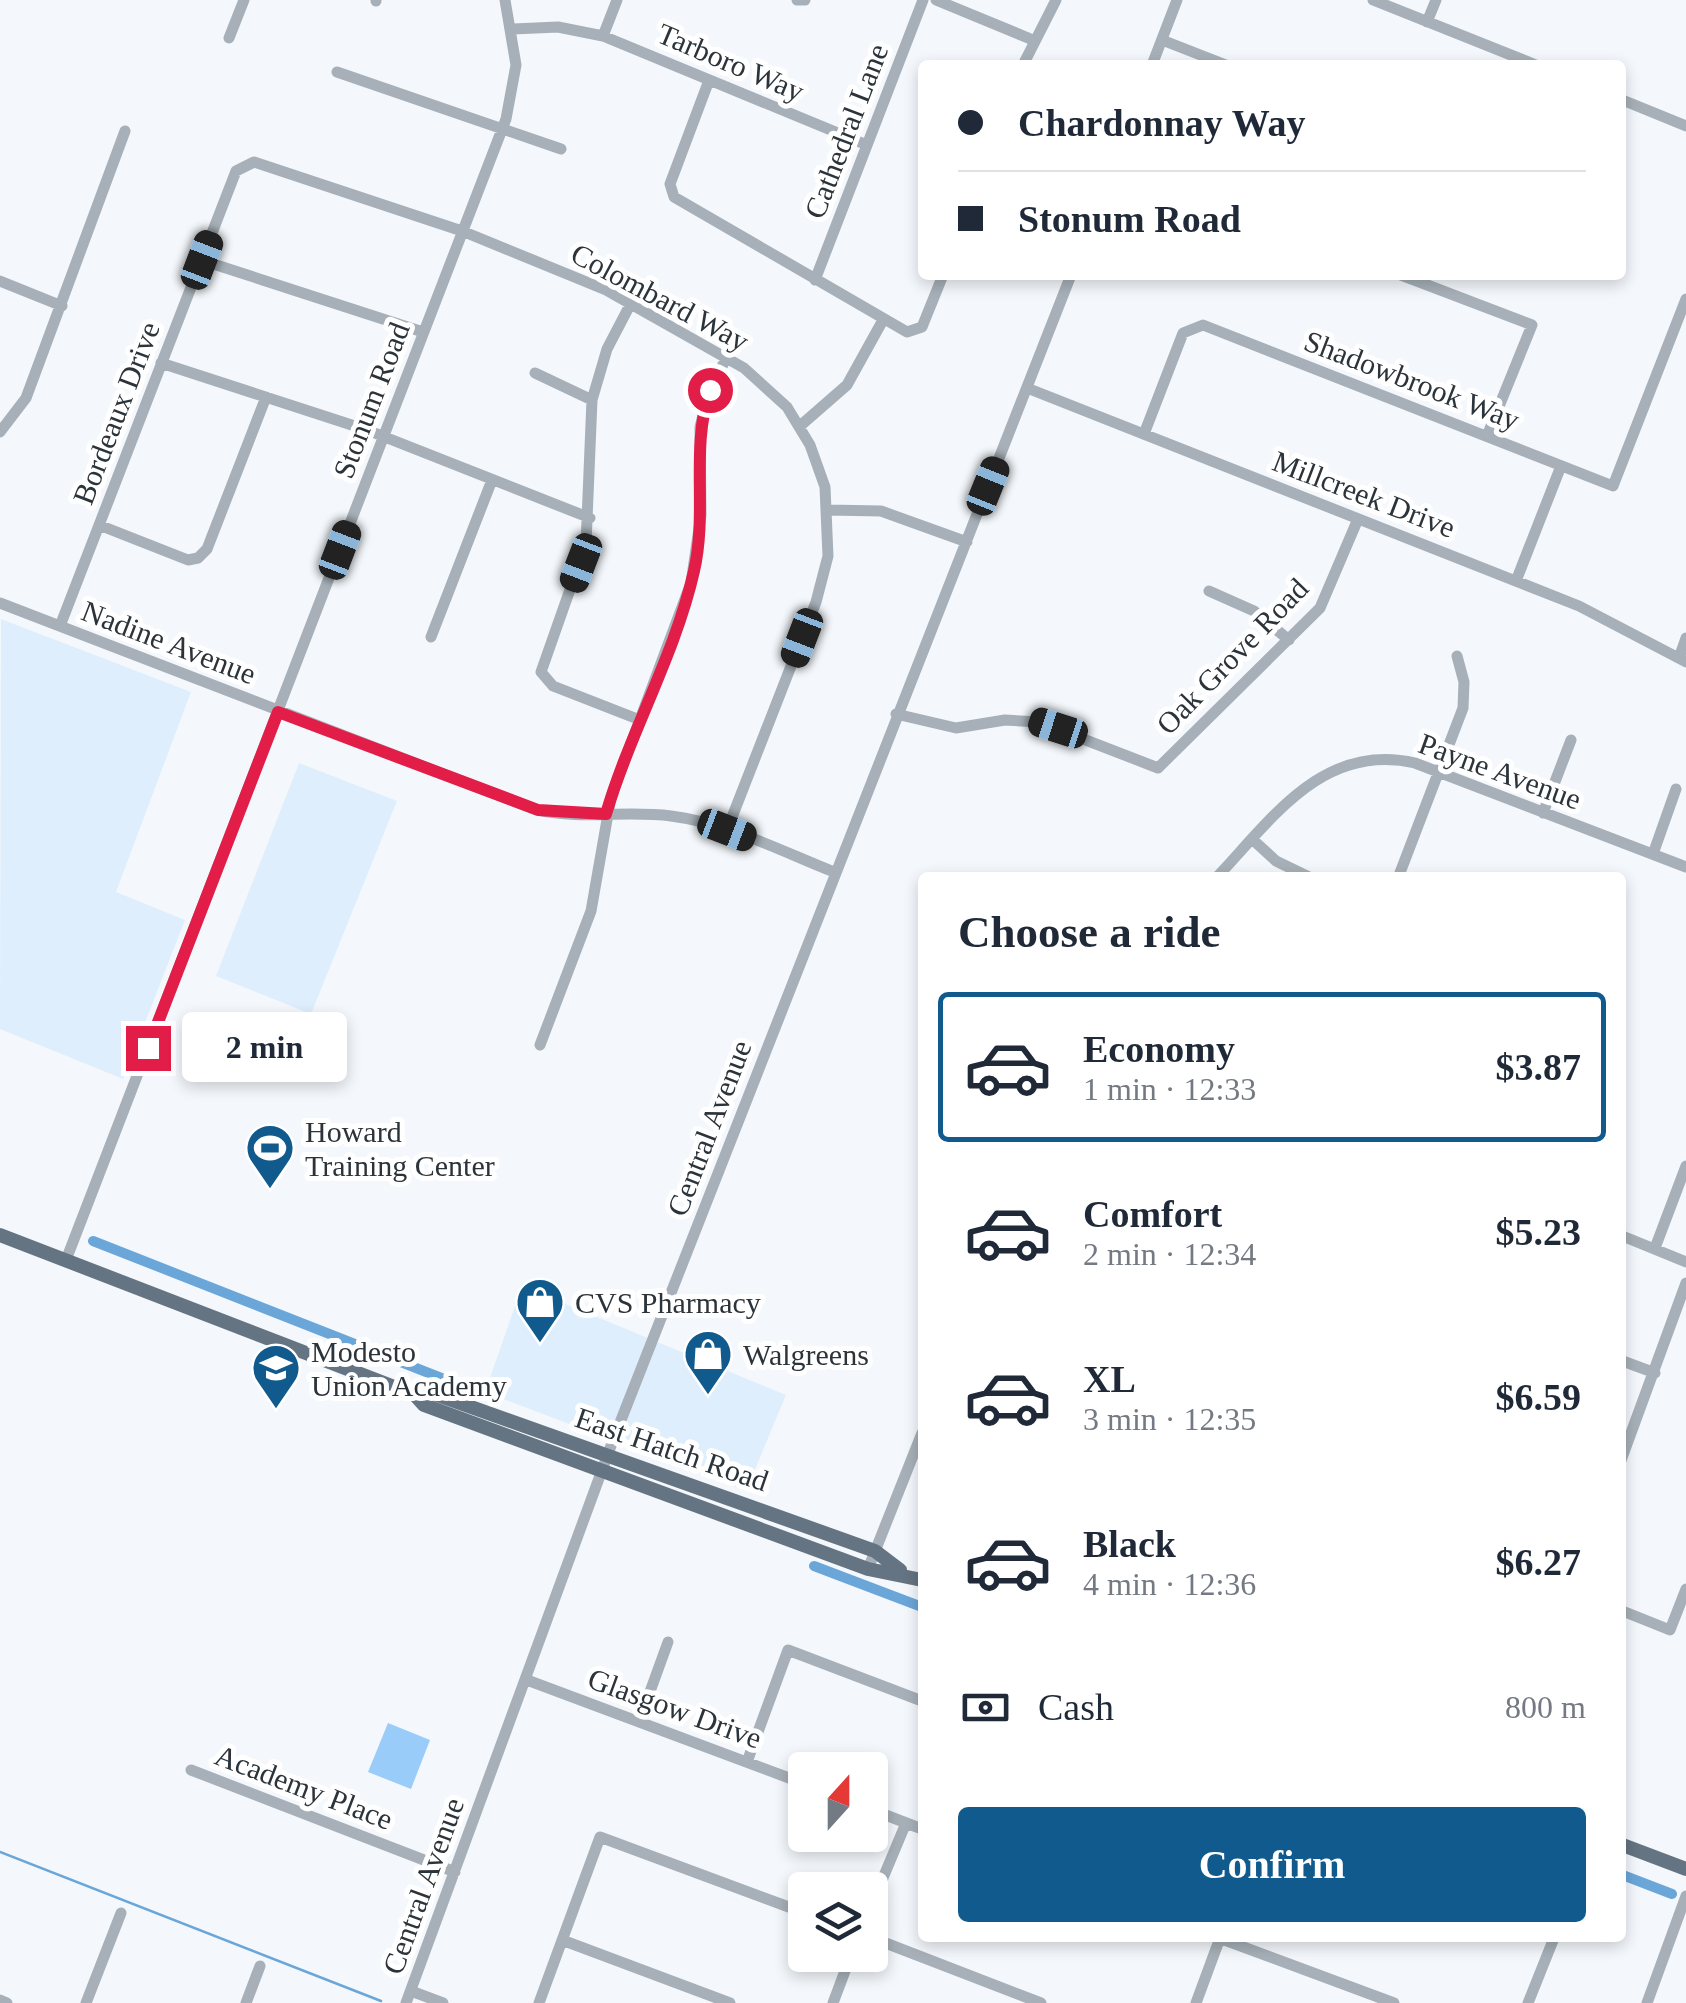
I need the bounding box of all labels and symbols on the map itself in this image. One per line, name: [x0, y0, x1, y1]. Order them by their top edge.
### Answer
street label: Tarboro Way: [653, 16, 809, 108]
street label: Cathedral Lane: [798, 39, 894, 223]
car: [177, 227, 227, 293]
street label: Colombard Way: [566, 236, 754, 358]
street label: Bordeaux Drive: [66, 317, 166, 509]
street label: Stonum Road: [326, 317, 416, 483]
street label: Shadowbrook Way: [1300, 324, 1524, 436]
route start: [688, 368, 733, 413]
street label: Millcreek Drive: [1268, 444, 1460, 544]
car: [963, 453, 1013, 519]
car: [315, 517, 365, 583]
car: [556, 530, 606, 596]
street label: Oak Grove Road: [1150, 571, 1314, 741]
street label: Nadine Avenue: [77, 594, 261, 690]
car: [777, 605, 827, 671]
car: [1025, 704, 1091, 752]
street label: Payne Avenue: [1414, 726, 1586, 816]
car: [694, 805, 760, 855]
callout: 2 min: [183, 1013, 348, 1083]
route end: [126, 1026, 171, 1071]
street label: Central Avenue: [660, 1036, 758, 1220]
place label: Howard Training Center: [305, 1115, 495, 1182]
sports icon: Howard Training Center: [244, 1122, 296, 1190]
shop icon: CVS Pharmacy: [514, 1276, 566, 1344]
place label: CVS Pharmacy: [575, 1286, 761, 1319]
shop icon: Walgreens: [682, 1328, 734, 1396]
place label: Modesto Union Academy: [311, 1335, 507, 1402]
place label: Walgreens: [743, 1338, 869, 1371]
school or university icon: Modesto Union Academy: [250, 1342, 302, 1410]
street label: East Hatch Road: [571, 1401, 773, 1497]
street label: Glasgow Drive: [584, 1661, 766, 1755]
street label: Academy Place: [211, 1738, 397, 1836]
north arrow: [788, 1752, 888, 1852]
street label: Central Avenue: [376, 1793, 470, 1979]

